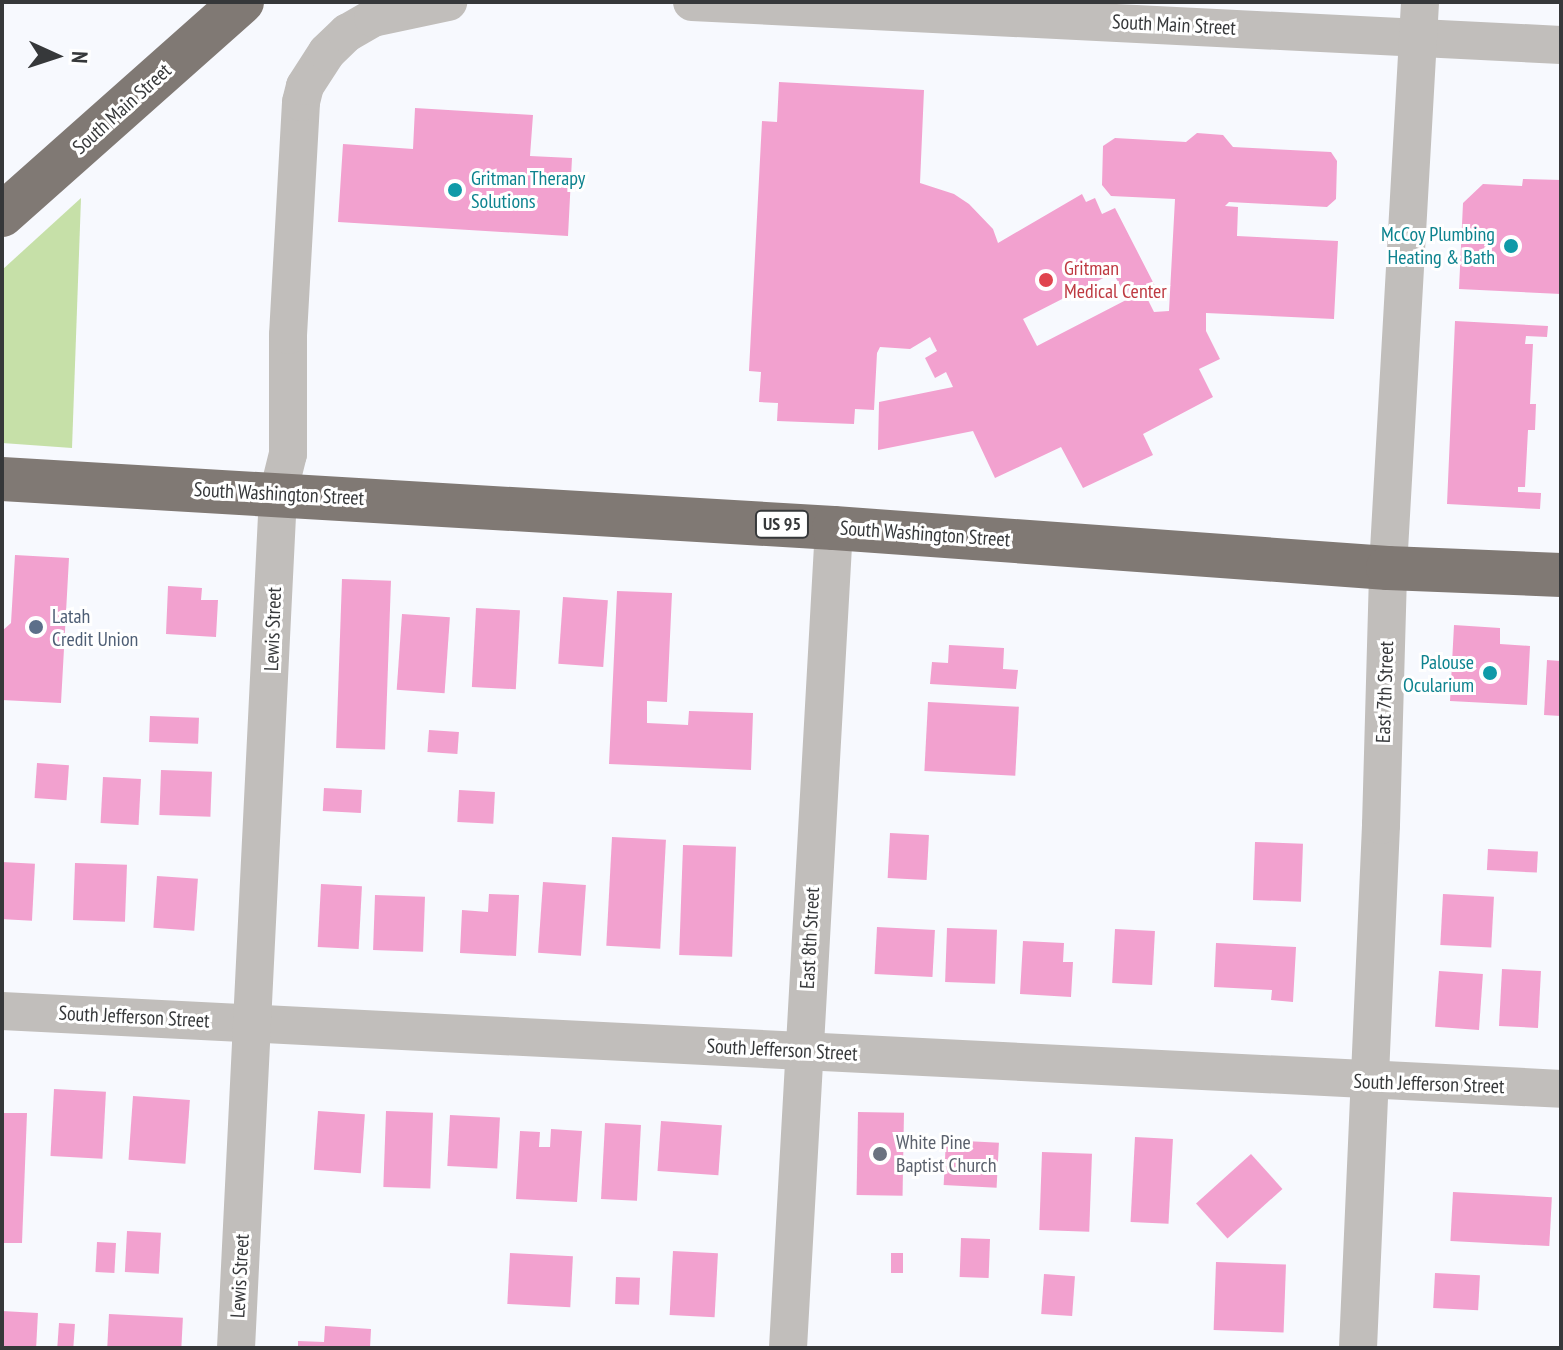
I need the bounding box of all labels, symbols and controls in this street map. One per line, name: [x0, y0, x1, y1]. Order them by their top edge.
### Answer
street label: South Main Street: [1111, 10, 1237, 40]
north arrow: [16, 16, 96, 96]
text: N: [66, 51, 94, 64]
street label: South Main Street: [68, 59, 176, 159]
place label: Gritman Therapy Solutions: [471, 166, 586, 213]
marker: Gritman Therapy Solutions: [446, 181, 464, 199]
place label: McCoy Plumbing Heating & Bath: [1381, 222, 1495, 269]
marker: McCoy Plumbing Heating & Bath: [1502, 237, 1520, 255]
place label: Gritman Medical Center: [1064, 256, 1167, 303]
marker: Gritman Medical Center: [1035, 269, 1057, 291]
street label: South Washington Street: [193, 478, 365, 510]
road number: US 95: [754, 510, 810, 538]
street label: South Washington Street: [839, 516, 1011, 552]
street label: Lewis Street: [260, 587, 286, 671]
place label: Latah Credit Union: [52, 604, 138, 651]
marker: Latah Credit Union: [27, 618, 45, 636]
street label: East 7th Street: [1371, 641, 1399, 743]
place label: Palouse Ocularium: [1403, 650, 1474, 697]
marker: Palouse Ocularium: [1481, 664, 1499, 682]
street label: East 8th Street: [795, 886, 825, 990]
street label: South Jefferson Street: [58, 1001, 210, 1033]
street label: South Jefferson Street: [706, 1034, 858, 1066]
street label: South Jefferson Street: [1353, 1069, 1505, 1099]
place label: White Pine Baptist Church: [896, 1130, 996, 1177]
marker: White Pine Baptist Church: [871, 1145, 889, 1163]
street label: Lewis Street: [226, 1233, 254, 1319]

